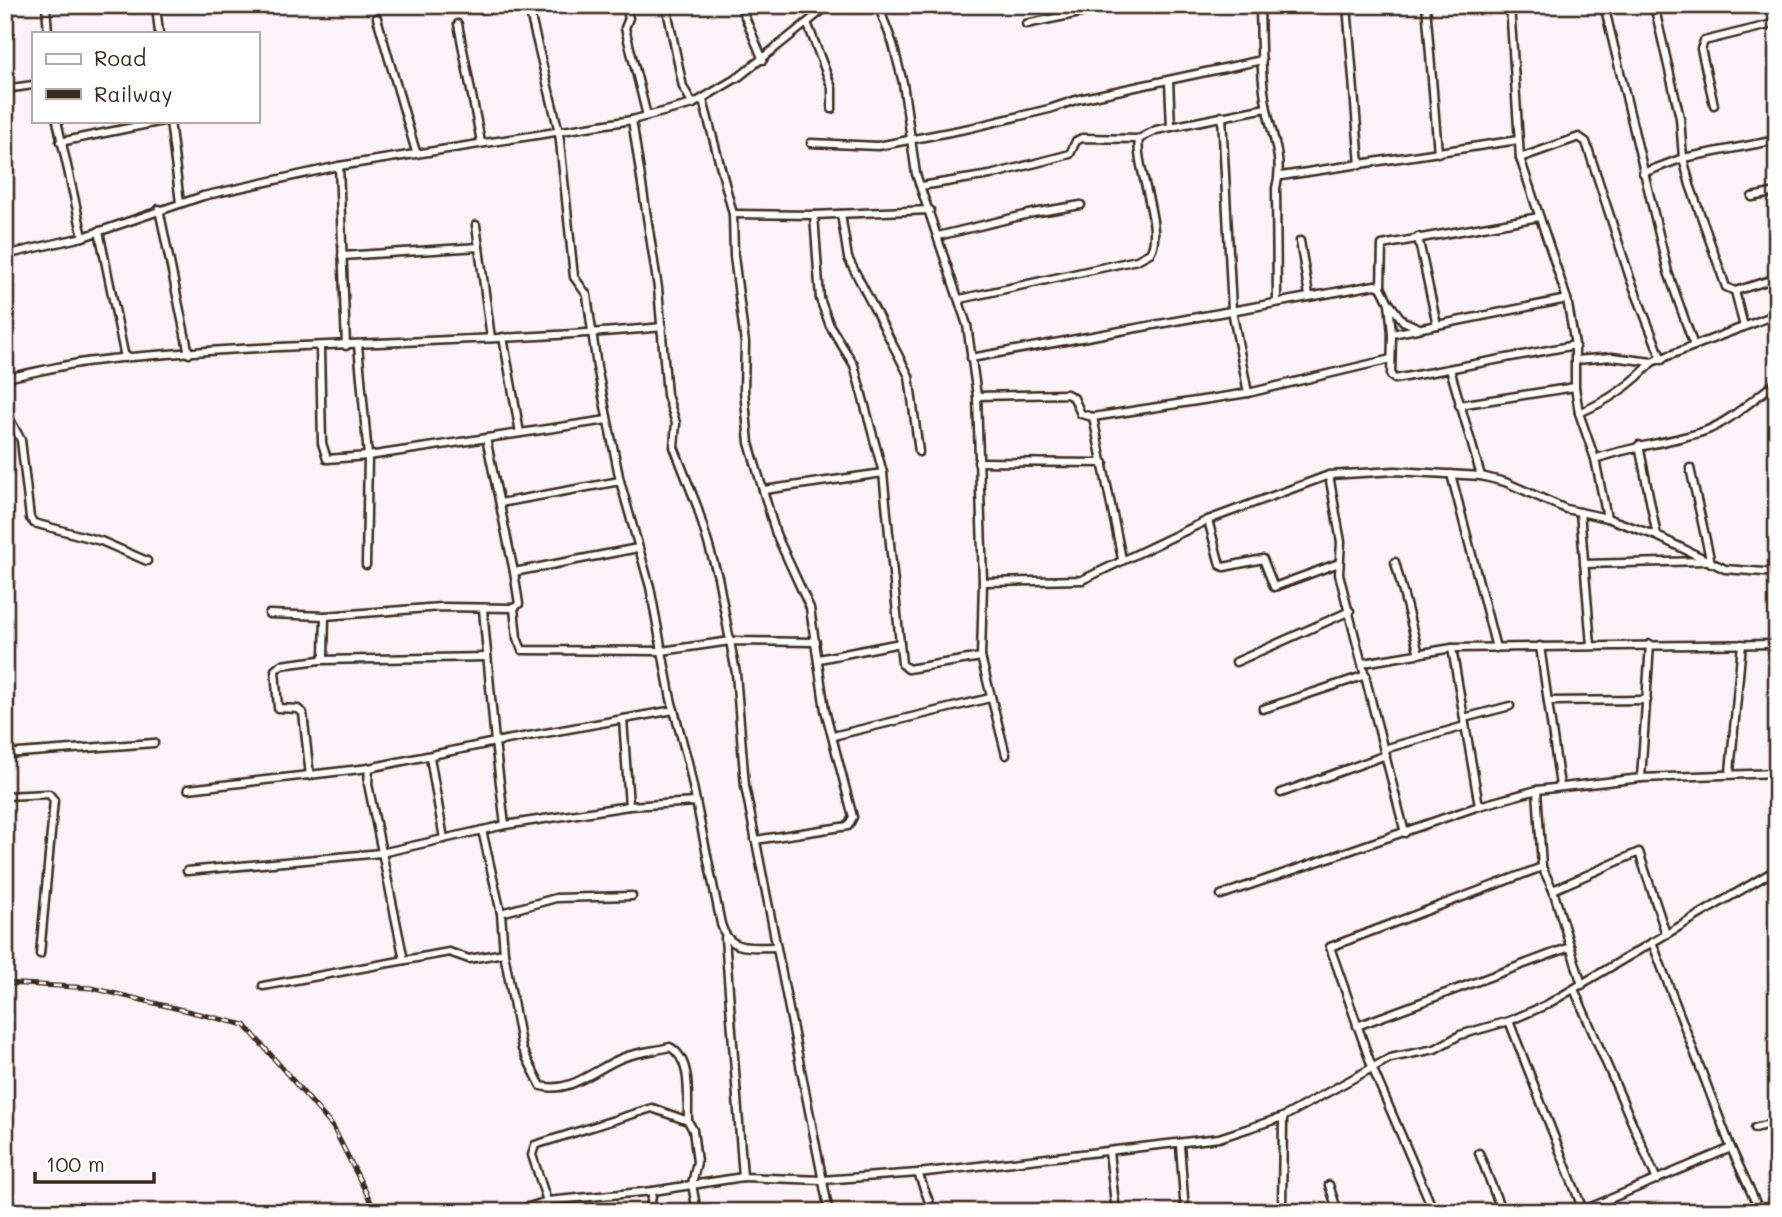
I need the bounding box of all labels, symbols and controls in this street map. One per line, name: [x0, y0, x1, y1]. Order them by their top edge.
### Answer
legend: [32, 32, 259, 122]
text: Road: [94, 44, 146, 71]
text: Railway: [94, 80, 173, 107]
scale bar: [35, 1140, 154, 1184]
text: 100 m: [46, 1150, 105, 1177]

